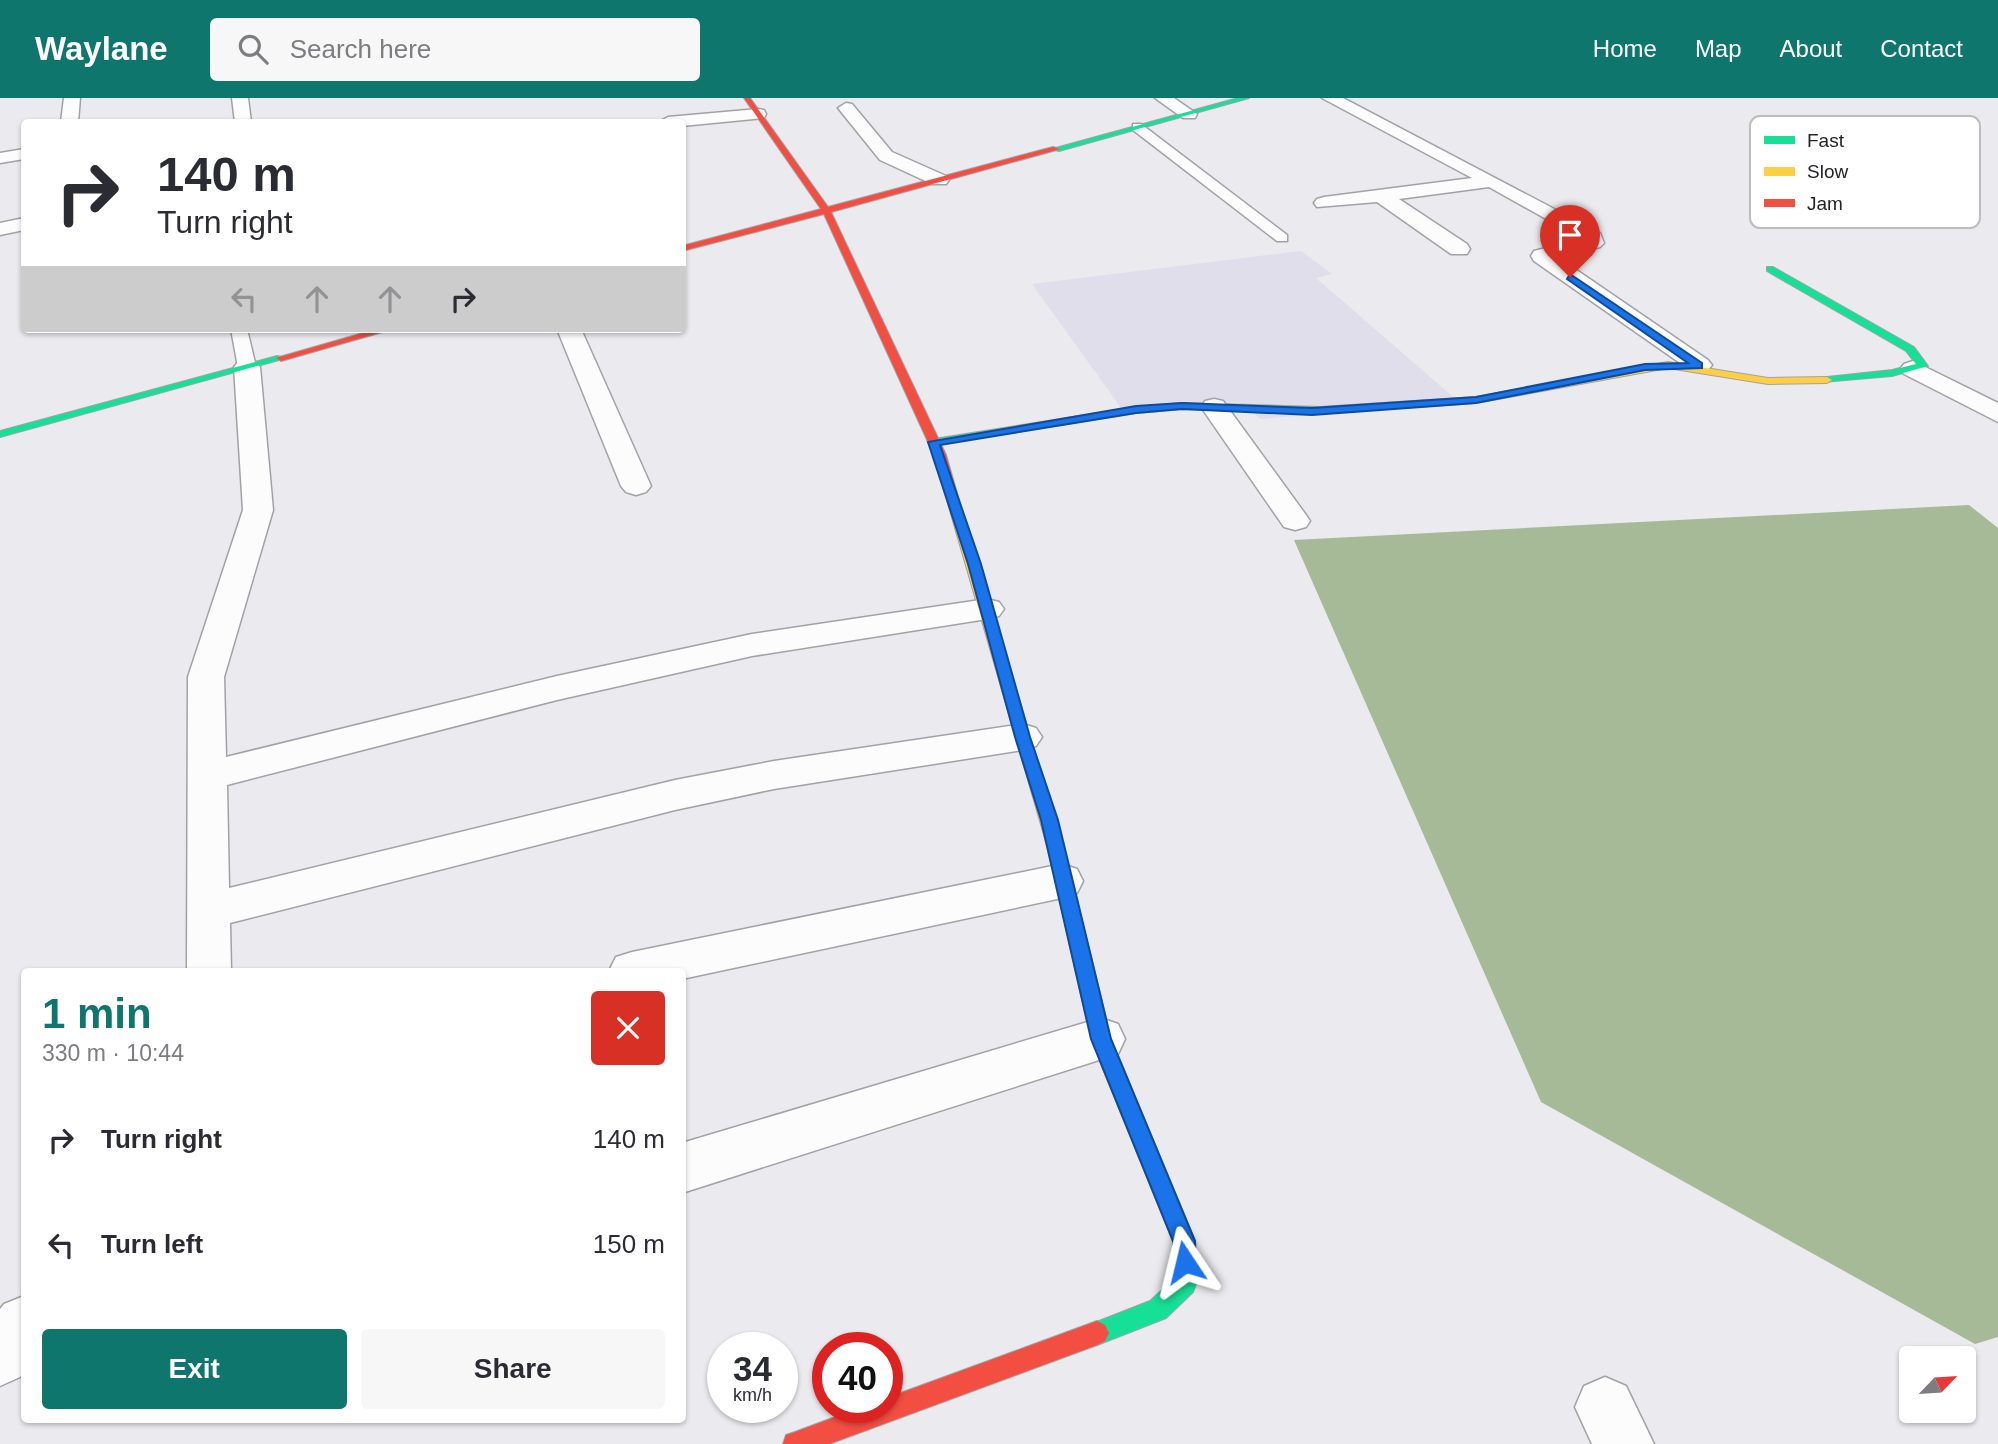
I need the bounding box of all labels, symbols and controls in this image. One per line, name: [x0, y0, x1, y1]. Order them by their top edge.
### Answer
search box: [210, 18, 700, 81]
text: Waylane: [35, 30, 168, 67]
icon: search: [234, 30, 272, 68]
text: Search here: [290, 34, 431, 64]
text: Home: [1593, 35, 1657, 62]
text: Map: [1695, 35, 1742, 62]
text: About: [1780, 35, 1842, 62]
text: Contact: [1880, 35, 1963, 62]
legend: [1750, 116, 1980, 228]
text: Fast: [1807, 130, 1845, 151]
icon: right: [42, 147, 133, 238]
text: 140 m: [157, 147, 296, 201]
text: Slow: [1807, 161, 1848, 182]
text: Jam: [1807, 193, 1843, 214]
text: Turn right: [157, 204, 293, 240]
pin: [1540, 205, 1600, 277]
icon: arrive: [1551, 216, 1589, 254]
icon: left: [225, 280, 263, 318]
icon: ahead: [298, 280, 336, 318]
icon: ahead: [371, 280, 409, 318]
icon: right: [444, 280, 482, 318]
text: 1 min: [42, 990, 152, 1037]
button: close: [591, 991, 665, 1065]
text: 330 m · 10:44: [42, 1040, 184, 1066]
icon: right: [42, 1121, 80, 1159]
text: Turn right: [101, 1124, 222, 1154]
text: 140 m: [593, 1124, 665, 1154]
position arrow: [1148, 1225, 1222, 1299]
icon: left: [42, 1226, 80, 1264]
text: Turn left: [101, 1229, 203, 1259]
text: 150 m: [593, 1229, 665, 1259]
button: Exit: [42, 1329, 347, 1409]
button: Share: [361, 1329, 665, 1409]
speed limit sign: 40: [812, 1332, 903, 1423]
north arrow: [1899, 1346, 1976, 1423]
map controls: [1899, 1346, 1976, 1423]
text: 34: [733, 1349, 772, 1388]
text: km/h: [733, 1385, 772, 1405]

